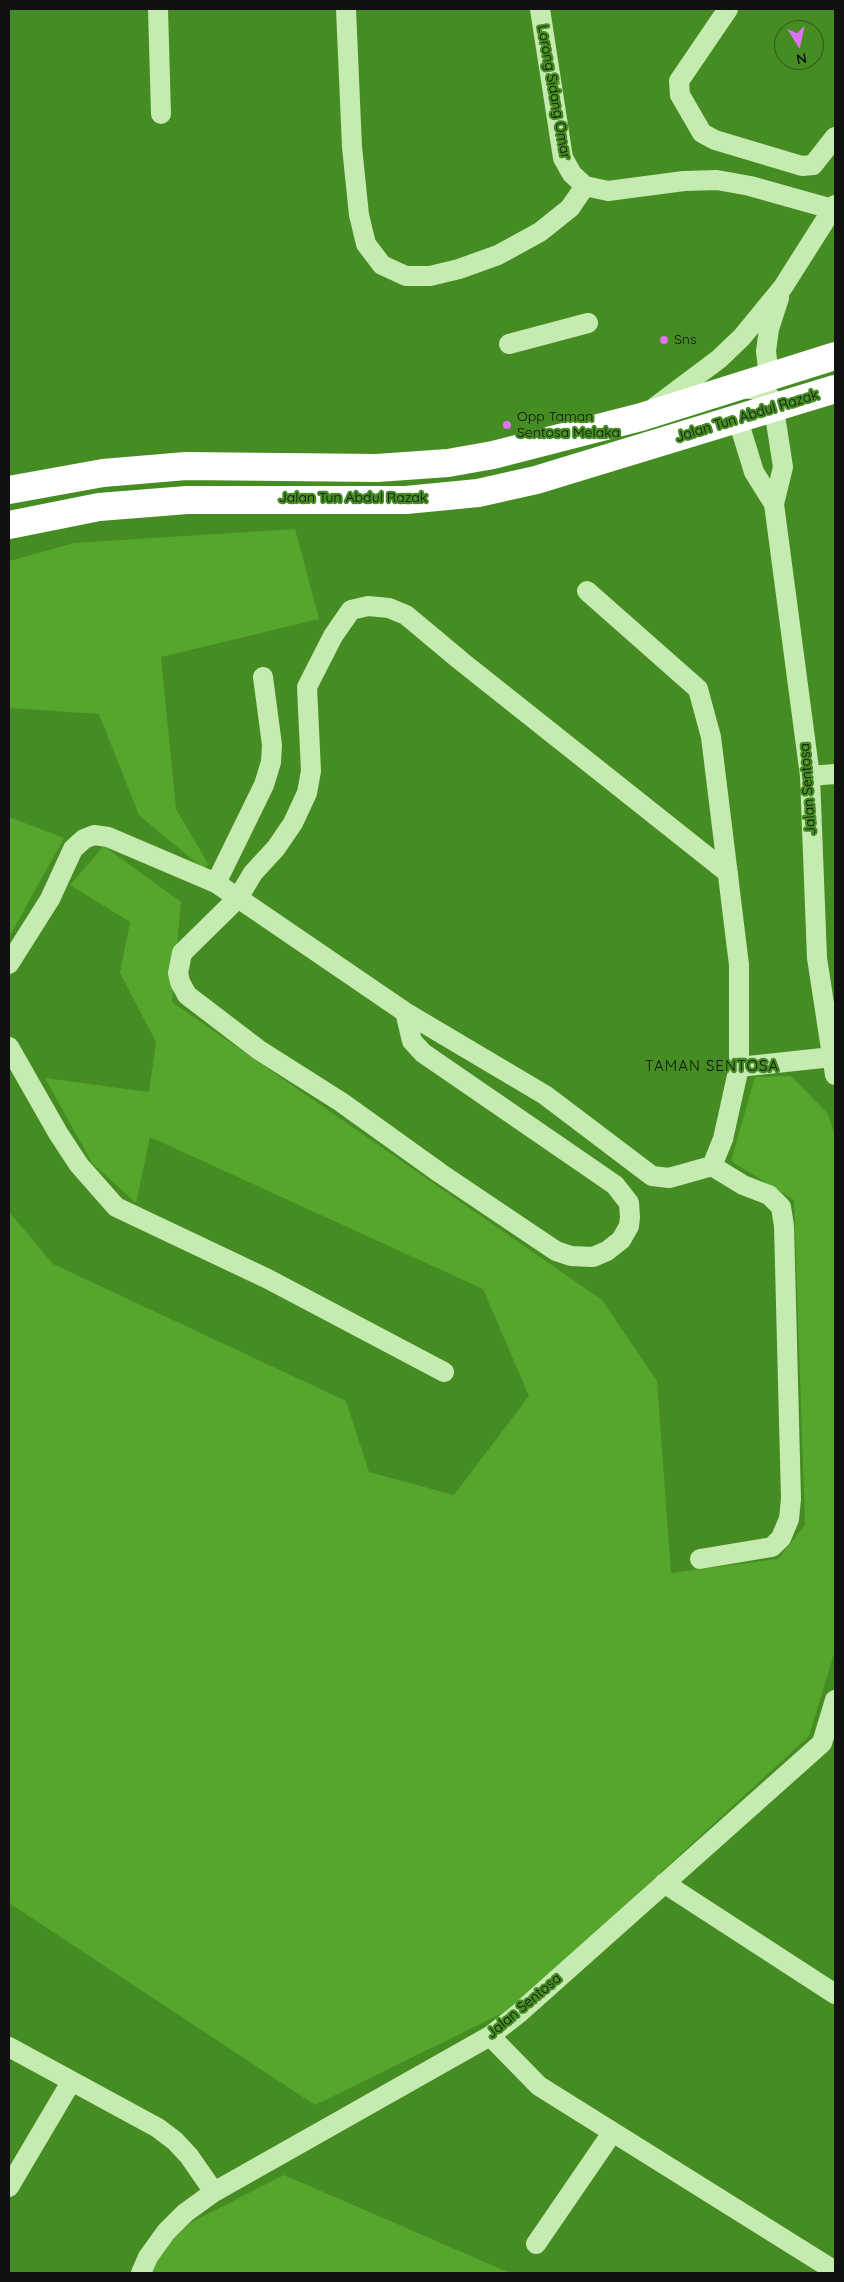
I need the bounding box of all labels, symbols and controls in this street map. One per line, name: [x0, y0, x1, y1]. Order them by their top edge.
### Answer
north arrow: [774, 20, 824, 70]
street label: Lorong Sidang Omar: [534, 24, 574, 160]
text: N: [795, 49, 808, 69]
place label: Sns: [674, 332, 697, 348]
marker: Sns: [658, 334, 670, 346]
street label: Jalan Tun Abdul Razak: [673, 386, 821, 446]
place label: Opp Taman Sentosa Melaka: [517, 409, 620, 442]
marker: Opp Taman Sentosa Melaka: [501, 419, 513, 431]
street label: Jalan Tun Abdul Razak: [279, 490, 427, 506]
street label: Jalan Sentosa: [796, 742, 820, 836]
district label: TAMAN SENTOSA: [643, 1057, 781, 1075]
street label: Jalan Sentosa: [483, 1970, 565, 2042]

